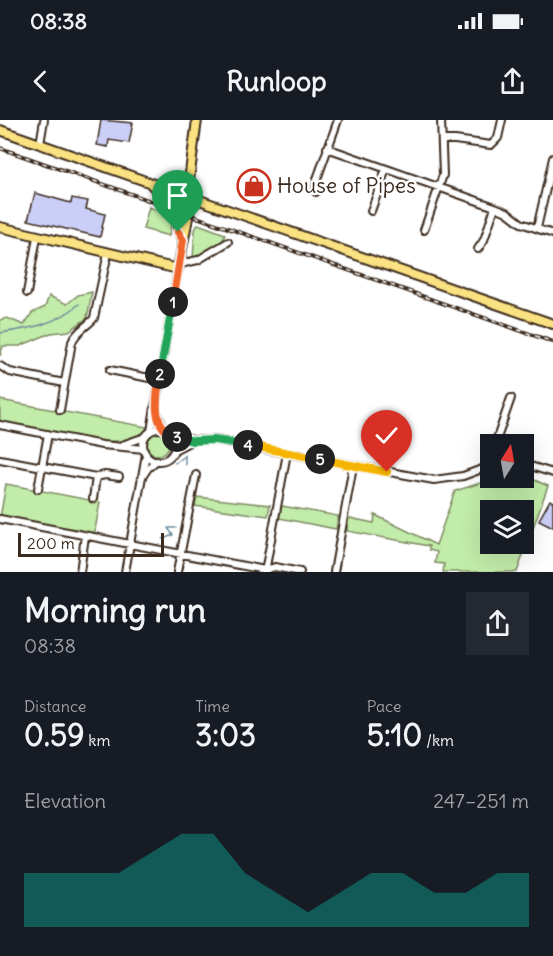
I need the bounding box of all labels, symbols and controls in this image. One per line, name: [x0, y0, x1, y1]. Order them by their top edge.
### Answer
text: 08:38: [30, 7, 87, 35]
text: Runloop: [226, 64, 327, 98]
icon: back: [24, 65, 57, 98]
icon: share: [496, 65, 529, 98]
shop icon: House of Pipes: [236, 168, 272, 204]
pin: [152, 170, 203, 232]
place label: House of Pipes: [277, 172, 416, 199]
icon: arrive: [161, 179, 194, 212]
pin: 1: [158, 287, 188, 317]
text: 1: [170, 292, 176, 312]
pin: 2: [145, 359, 175, 389]
text: 2: [156, 364, 164, 384]
pin: [361, 410, 412, 472]
icon: check: [370, 419, 403, 452]
pin: 3: [162, 422, 192, 452]
text: 3: [172, 427, 182, 447]
pin: 4: [233, 430, 263, 460]
north arrow: [480, 434, 534, 488]
map controls: [480, 434, 534, 554]
text: 4: [243, 435, 253, 455]
pin: 5: [305, 444, 335, 474]
text: 5: [315, 449, 325, 469]
button: layers: [480, 500, 534, 554]
scale bar: [18, 530, 164, 558]
text: 200 m: [27, 533, 75, 553]
text: Morning run: [24, 589, 206, 631]
button: share: [466, 592, 529, 655]
text: 08:38: [24, 633, 76, 658]
text: Distance: [24, 696, 86, 716]
text: Time: [195, 696, 230, 716]
text: Pace: [367, 696, 401, 716]
text: 0.59: [24, 716, 84, 754]
text: 3:03: [195, 716, 256, 754]
text: 5:10: [367, 716, 422, 754]
text: km: [84, 730, 110, 750]
text: /km: [422, 730, 454, 750]
text: Elevation: [24, 788, 106, 813]
text: 247–251 m: [433, 788, 529, 813]

